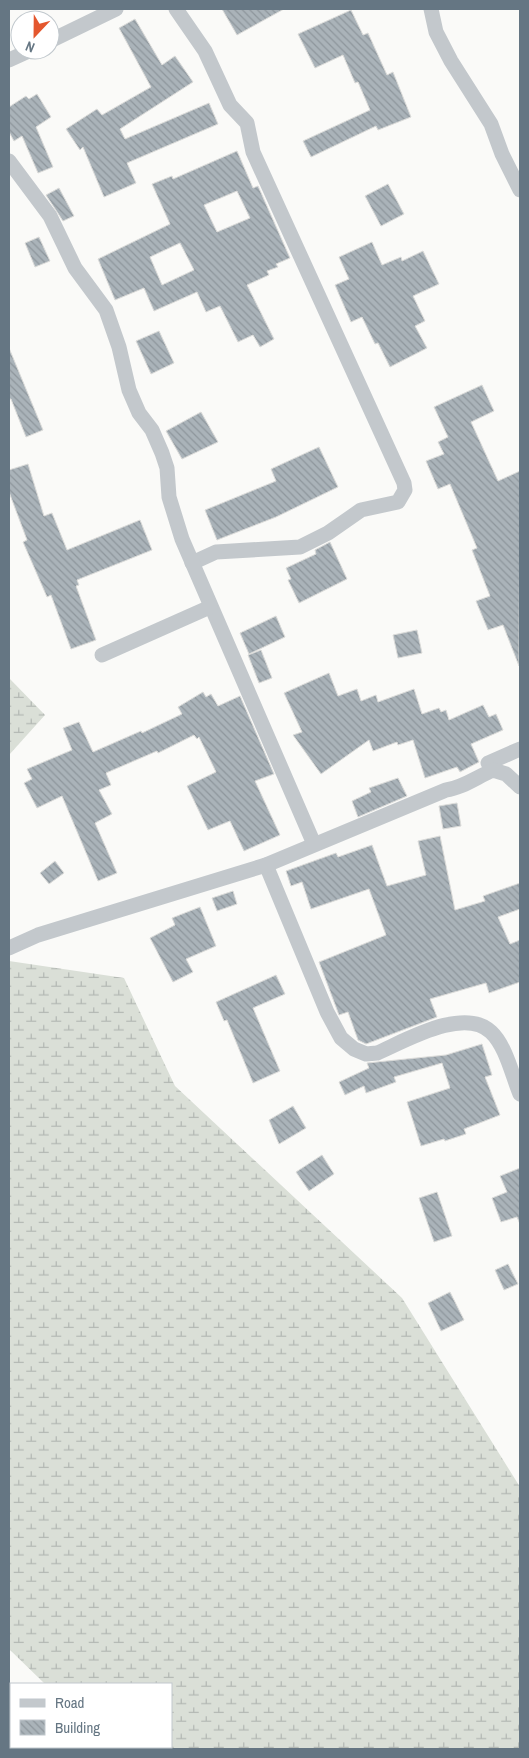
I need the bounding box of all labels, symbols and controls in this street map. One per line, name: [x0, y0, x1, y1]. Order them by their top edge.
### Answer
north arrow: [10, 10, 60, 60]
text: N: [23, 37, 37, 57]
legend: [10, 1683, 172, 1748]
text: Road: [55, 1692, 84, 1713]
text: Building: [55, 1717, 100, 1738]

